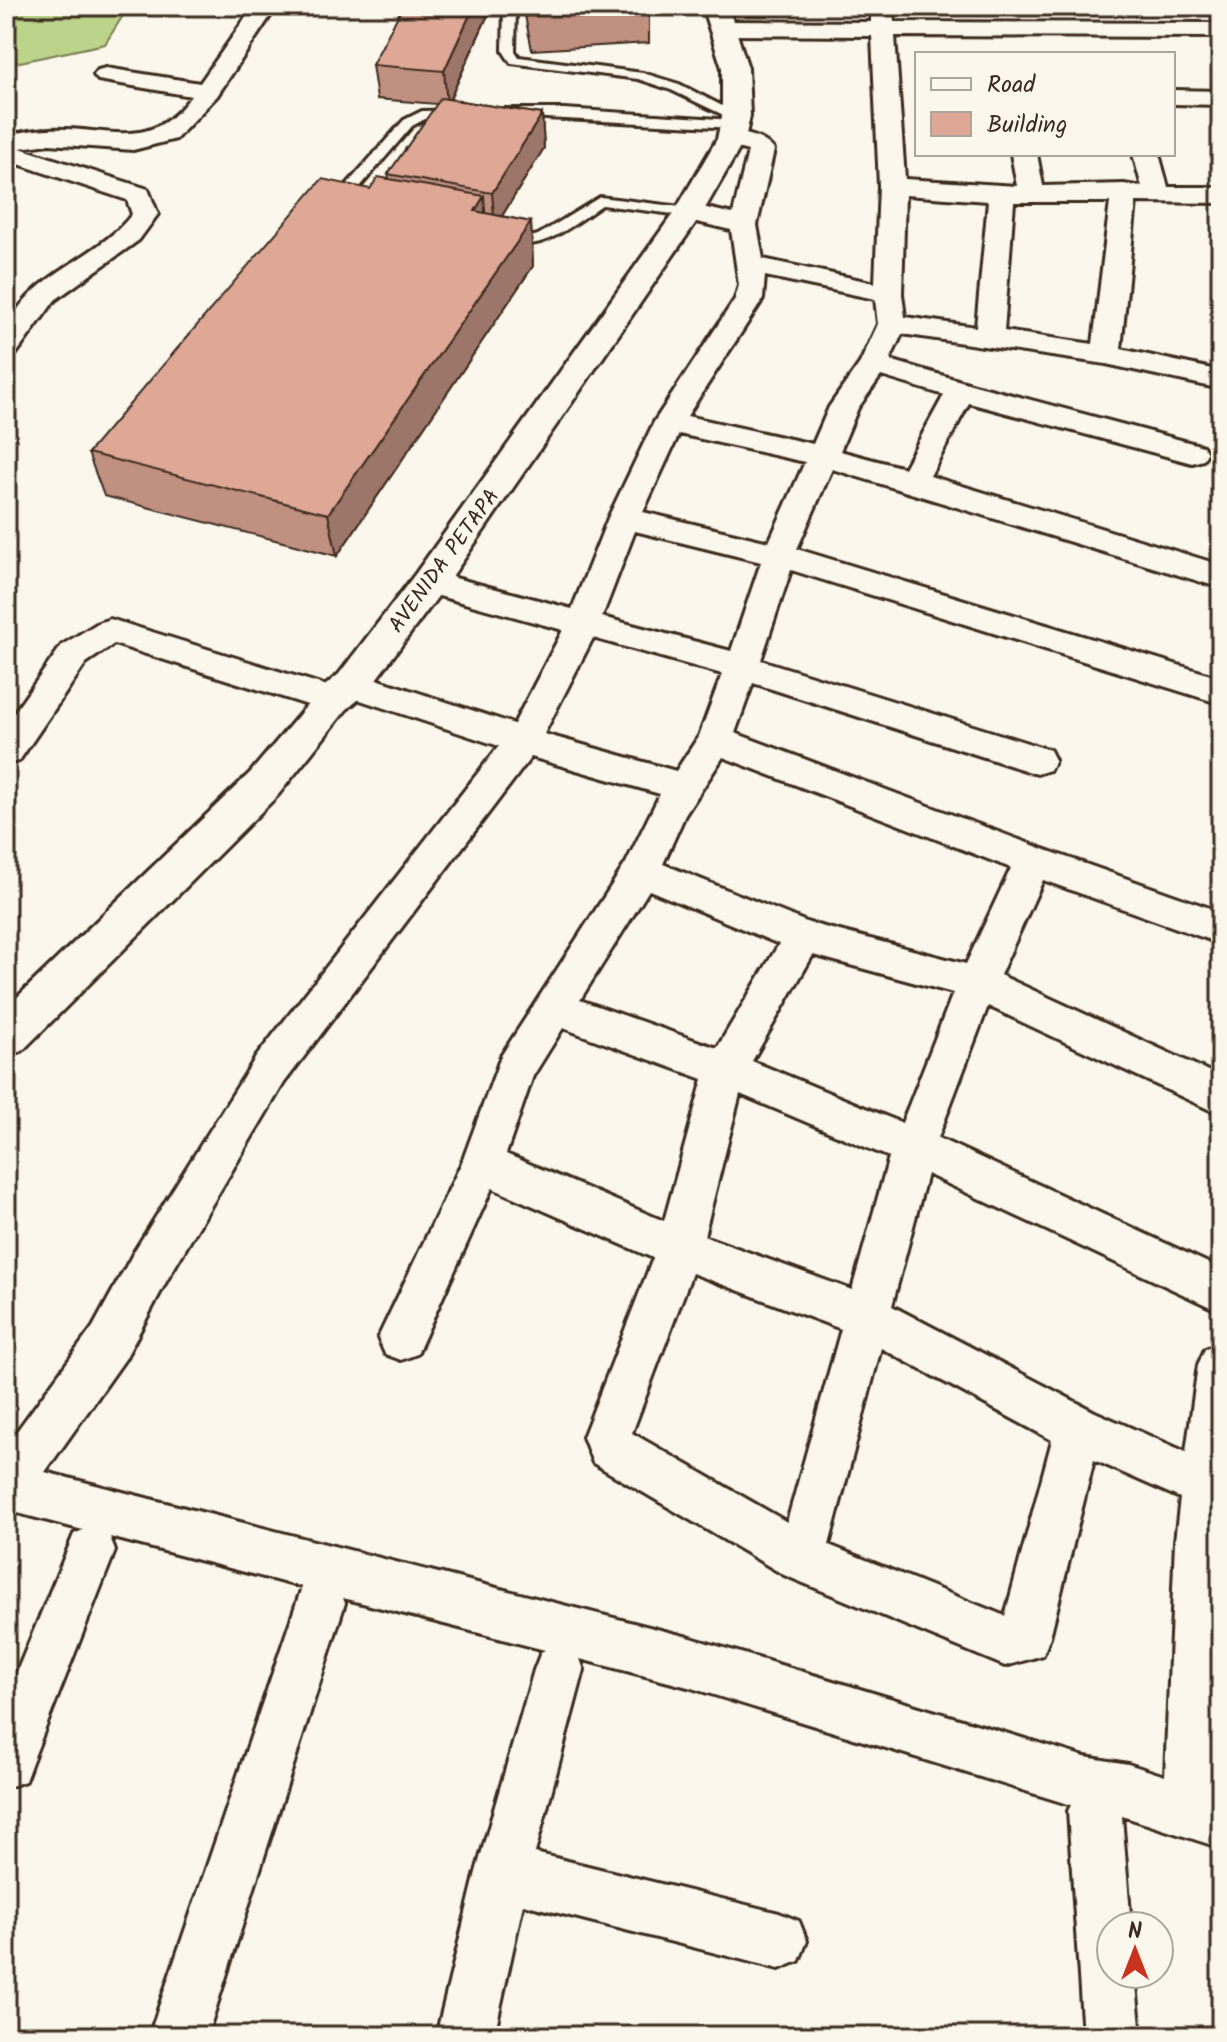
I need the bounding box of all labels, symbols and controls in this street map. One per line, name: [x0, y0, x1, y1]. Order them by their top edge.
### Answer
legend: [915, 52, 1175, 156]
text: Road: [987, 66, 1036, 105]
text: Building: [987, 106, 1067, 145]
street label: AVENIDA PETAPA: [381, 482, 510, 641]
north arrow: [1095, 1910, 1175, 1990]
text: N: [1128, 1915, 1142, 1950]

